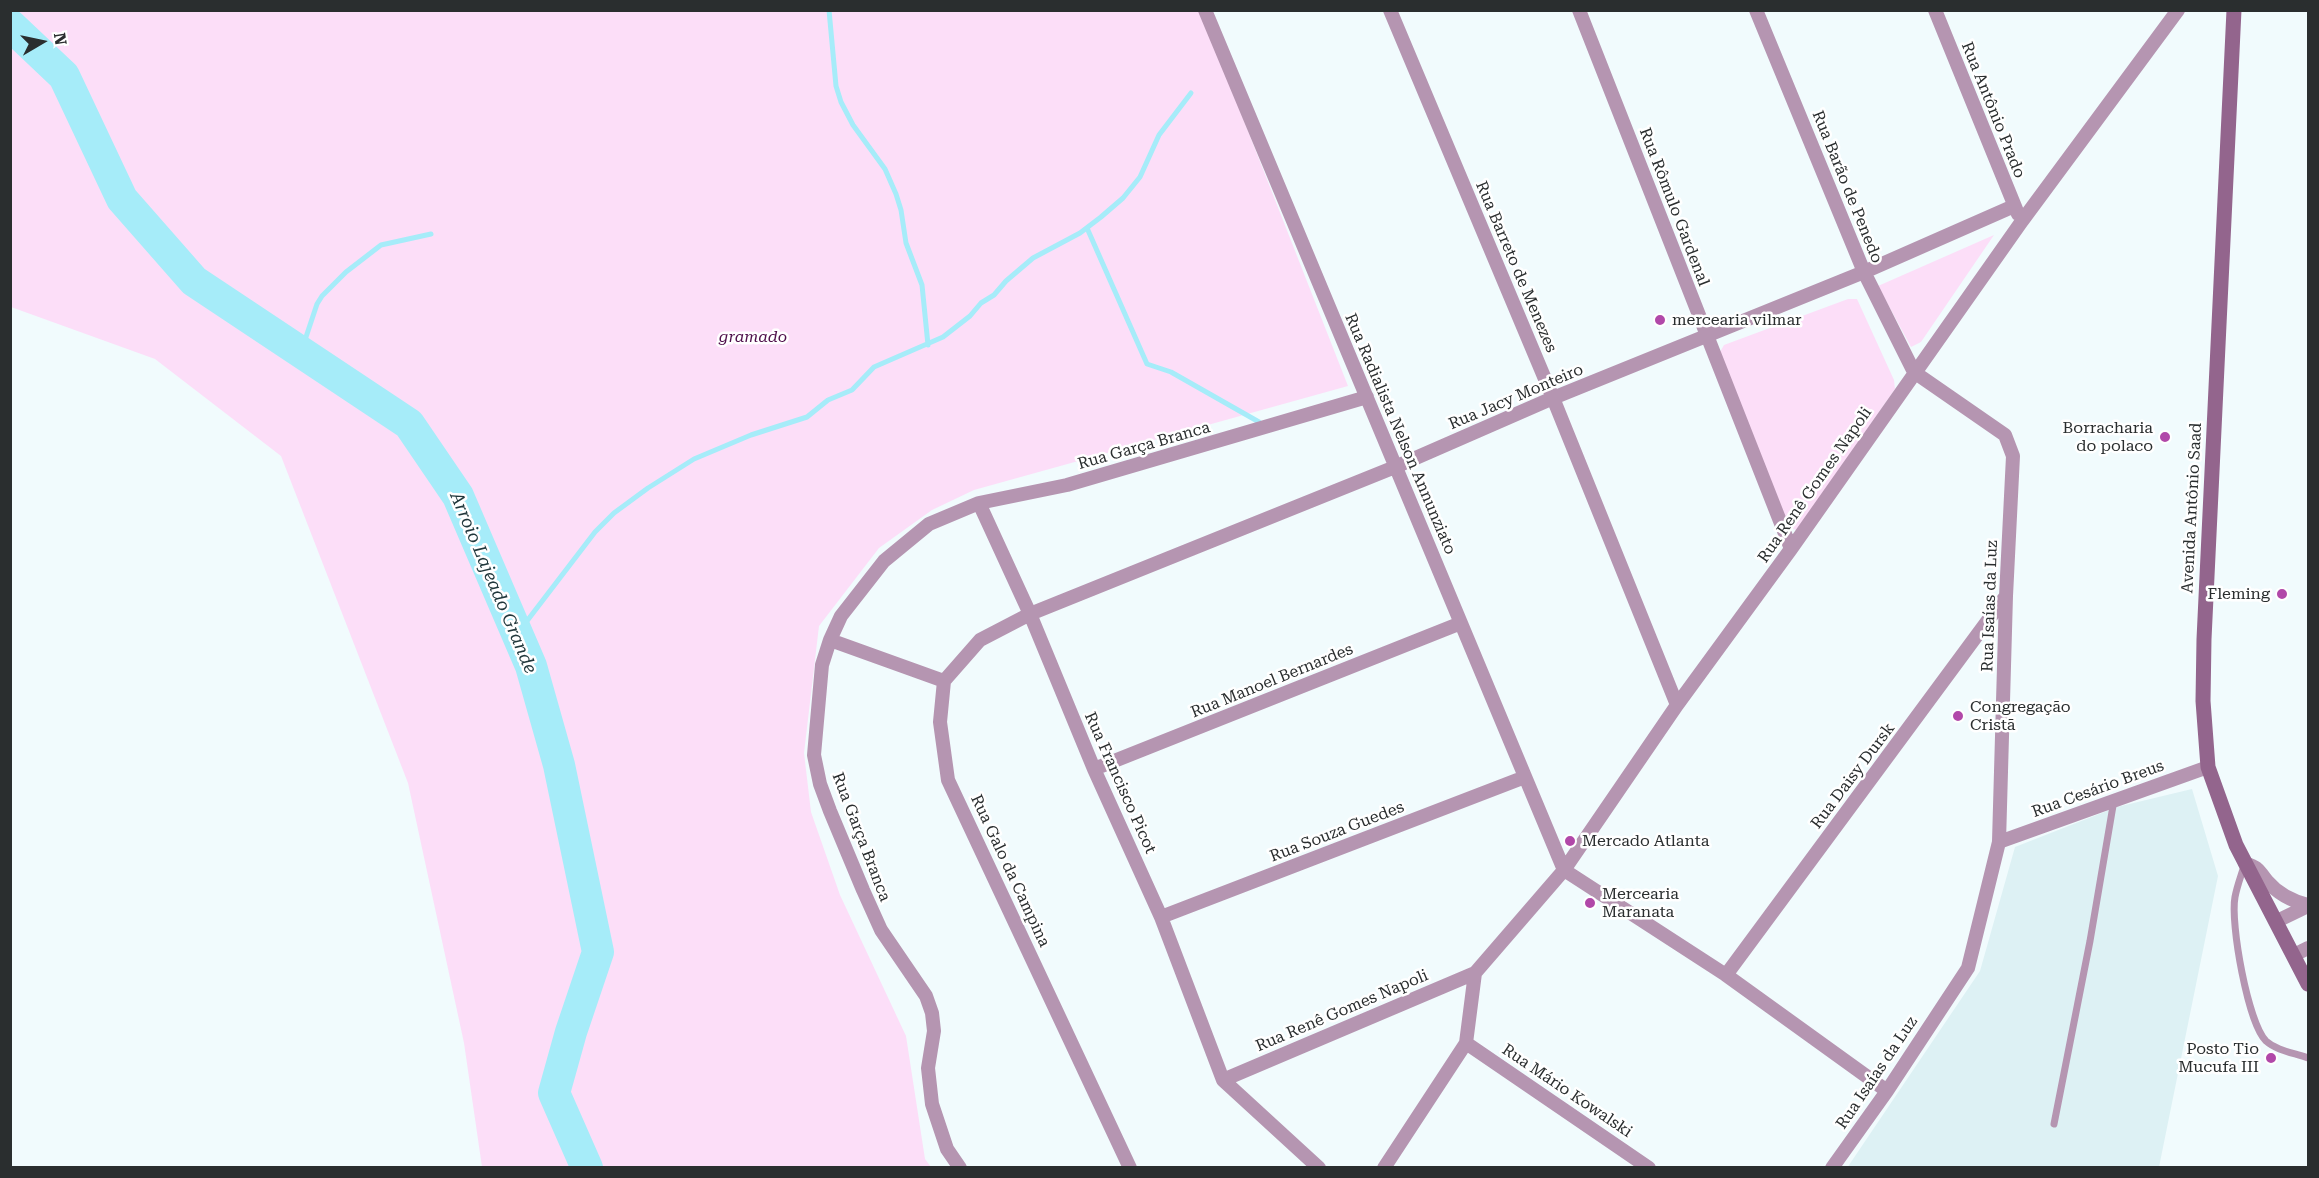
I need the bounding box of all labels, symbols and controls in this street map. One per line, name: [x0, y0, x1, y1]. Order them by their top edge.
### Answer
north arrow: [12, 12, 72, 72]
text: N: [50, 32, 71, 47]
street label: Rua Antônio Prado: [1957, 39, 2029, 181]
street label: Rua Barão de Penedo: [1808, 108, 1886, 266]
street label: Rua Rômulo Gardenal: [1635, 125, 1713, 289]
street label: Rua Barreto de Menezes: [1471, 178, 1561, 356]
place label: mercearia vilmar: [1672, 310, 1802, 330]
street label: Rua Radialista Nelson Annunziato: [1340, 311, 1460, 557]
marker: mercearia vilmar: [1653, 313, 1667, 327]
park label: gramado: [719, 327, 787, 347]
street label: Rua Jacy Monteiro: [1446, 360, 1586, 434]
street label: Rua Renê Gomes Napoli: [1754, 404, 1876, 566]
street label: Rua Garça Branca: [1076, 418, 1212, 474]
place label: Borracharia do polaco: [2063, 418, 2153, 456]
street label: Avenida Antônio Saad: [2178, 422, 2206, 594]
marker: Borracharia do polaco: [2158, 430, 2172, 444]
water label: Arroio Lajeado Grande: [445, 489, 541, 677]
street label: Rua Isaías da Luz: [1978, 540, 2002, 672]
place label: Fleming: [2208, 584, 2270, 604]
marker: Fleming: [2275, 587, 2289, 601]
street label: Rua Manoel Bernardes: [1188, 640, 1356, 722]
place label: Congregação Cristã: [1970, 697, 2071, 735]
street label: Rua Francisco Picot: [1080, 709, 1160, 857]
marker: Congregação Cristã: [1951, 709, 1965, 723]
street label: Rua Daisy Dursk: [1807, 719, 1899, 833]
street label: Rua Cesário Breus: [2029, 756, 2167, 822]
street label: Rua Garça Branca: [828, 770, 894, 904]
street label: Rua Galo da Campina: [966, 792, 1054, 950]
street label: Rua Souza Guedes: [1267, 798, 1407, 866]
place label: Mercado Atlanta: [1582, 831, 1709, 851]
marker: Mercado Atlanta: [1563, 834, 1577, 848]
place label: Mercearia Maranata: [1602, 884, 1679, 922]
marker: Mercearia Maranata: [1583, 896, 1597, 910]
street label: Rua Renê Gomes Napoli: [1253, 966, 1431, 1056]
street label: Rua Isaías da Luz: [1832, 1013, 1922, 1133]
place label: Posto Tio Mucufa III: [2178, 1039, 2259, 1077]
street label: Rua Mário Kowalski: [1498, 1040, 1636, 1142]
marker: Posto Tio Mucufa III: [2264, 1051, 2278, 1065]

